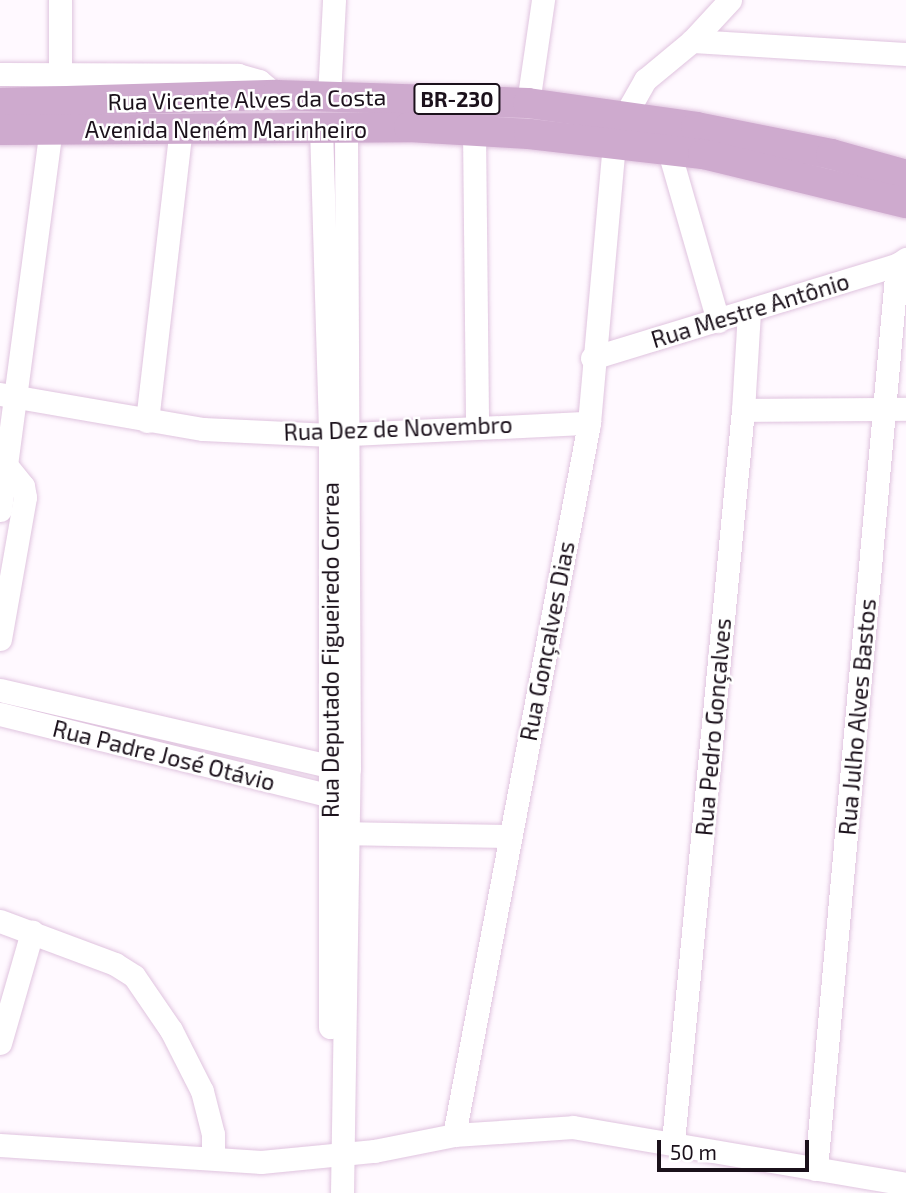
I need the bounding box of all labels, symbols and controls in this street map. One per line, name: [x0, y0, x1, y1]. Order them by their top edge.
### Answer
road number: BR-230: [413, 82, 501, 116]
street label: Rua Vicente Alves da Costa: [107, 83, 387, 115]
street label: Avenida Neném Marinheiro: [85, 115, 367, 143]
street label: Rua Mestre Antônio: [647, 267, 853, 353]
street label: Rua Dez de Novembro: [283, 410, 513, 446]
street label: Rua Deputado Figueiredo Correa: [316, 482, 344, 818]
street label: Rua Gonçalves Dias: [514, 539, 580, 743]
street label: Rua Julho Alves Bastos: [833, 597, 881, 837]
street label: Rua Pedro Gonçalves: [690, 617, 736, 837]
street label: Rua Padre José Otávio: [50, 714, 278, 796]
scale bar: [661, 1126, 813, 1170]
text: 50 m: [670, 1139, 717, 1164]

